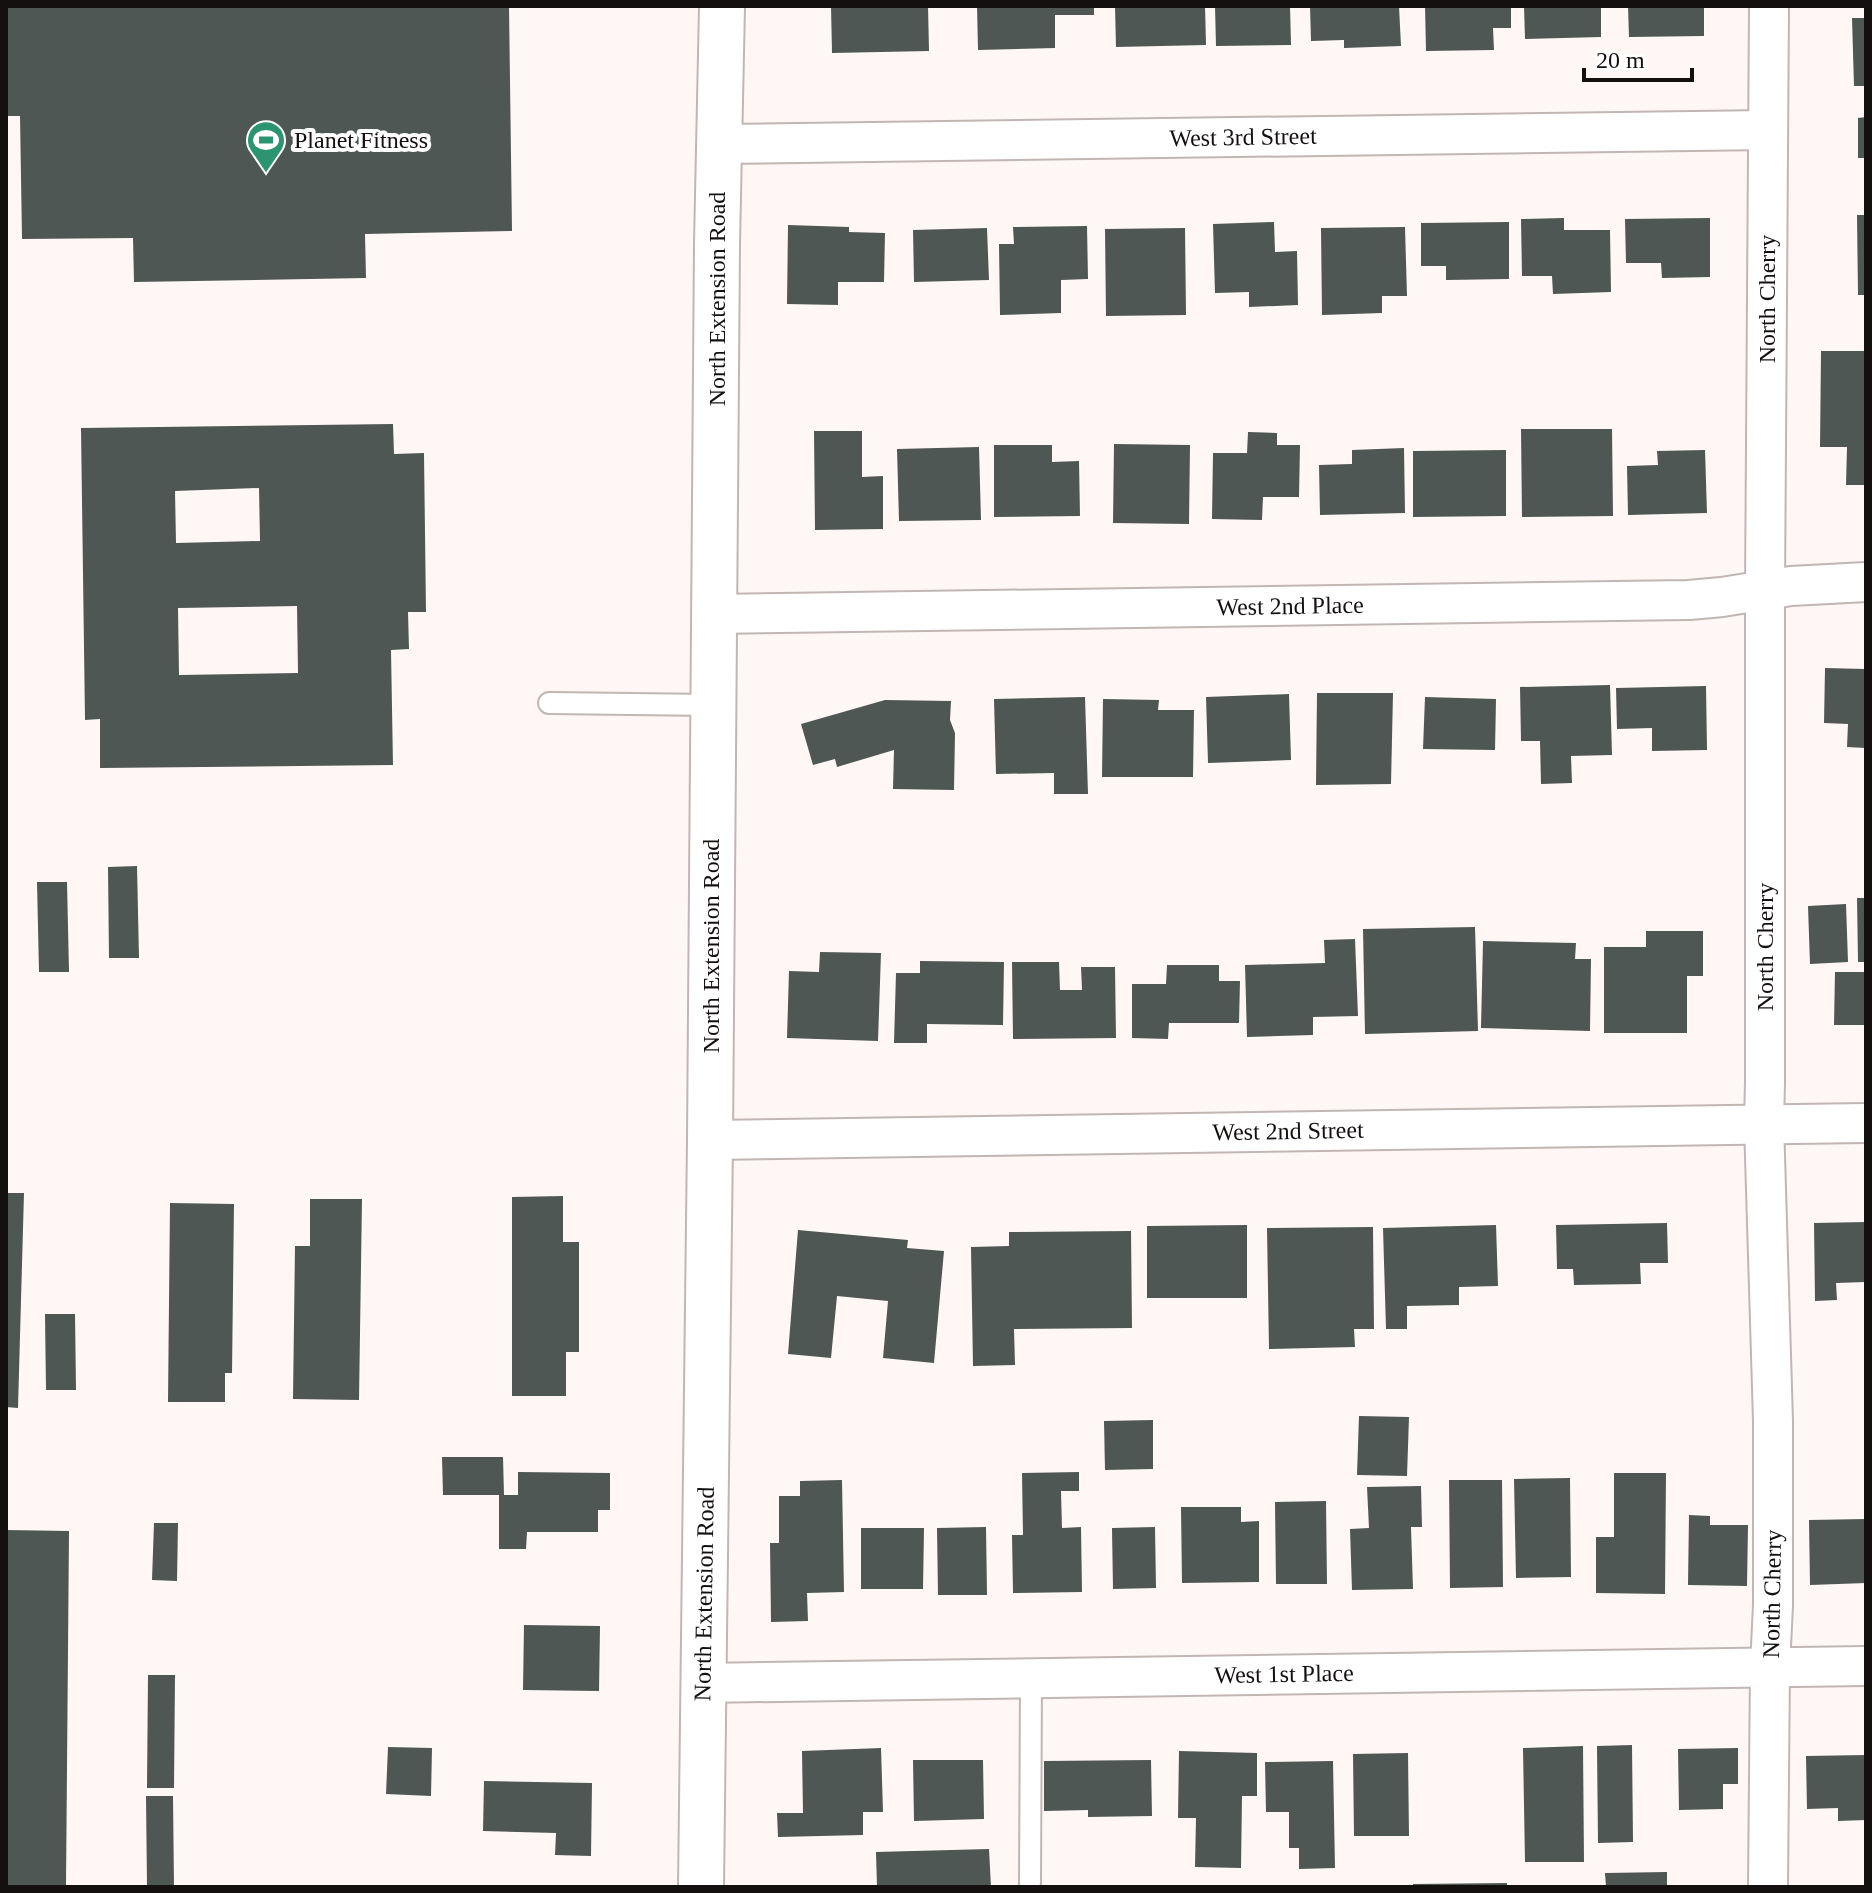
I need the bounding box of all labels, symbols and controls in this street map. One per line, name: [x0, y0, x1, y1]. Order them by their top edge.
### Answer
scale bar: [1584, 32, 1692, 82]
text: 20 m: [1596, 47, 1645, 73]
sports icon: Planet Fitness: [245, 119, 287, 174]
street label: West 3rd Street: [1169, 123, 1317, 151]
place label: Planet Fitness: [294, 127, 428, 153]
street label: North Extension Road: [704, 192, 730, 406]
street label: North Cherry: [1754, 235, 1780, 363]
street label: West 2nd Place: [1216, 592, 1364, 620]
street label: North Extension Road: [698, 839, 724, 1053]
street label: North Cherry: [1752, 883, 1778, 1011]
street label: West 2nd Street: [1212, 1117, 1364, 1145]
street label: North Extension Road: [689, 1486, 719, 1702]
street label: North Cherry: [1758, 1529, 1786, 1659]
street label: West 1st Place: [1214, 1660, 1354, 1688]

